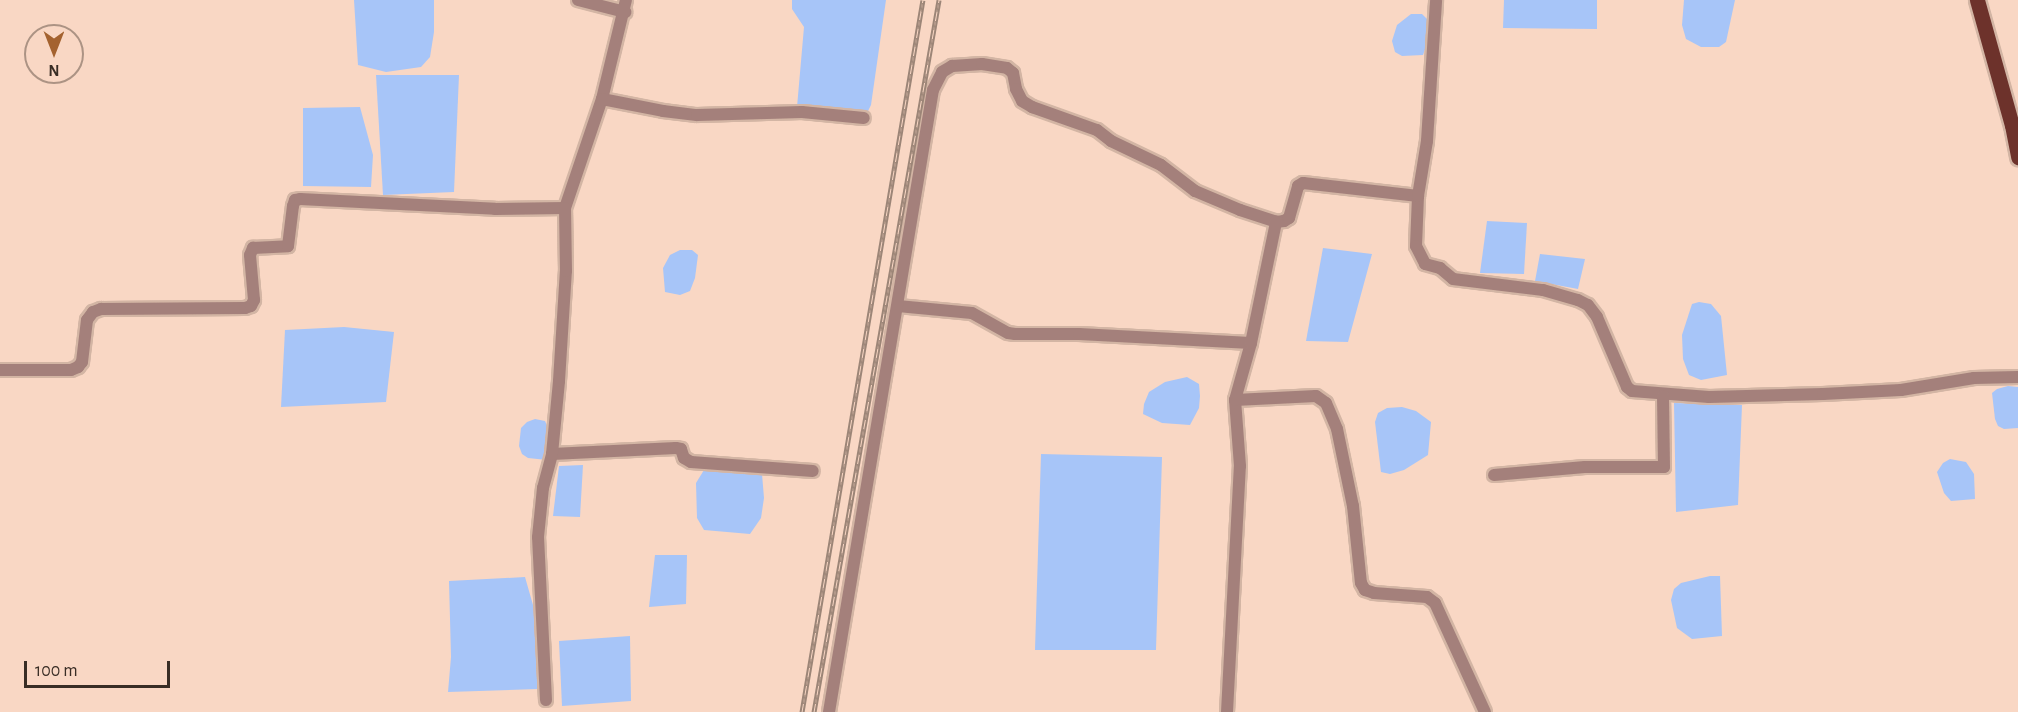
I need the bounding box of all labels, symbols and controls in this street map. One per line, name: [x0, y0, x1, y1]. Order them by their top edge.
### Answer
north arrow: [24, 24, 84, 84]
text: N: [48, 62, 60, 78]
scale bar: [27, 649, 172, 687]
text: 100 m: [35, 662, 78, 680]

